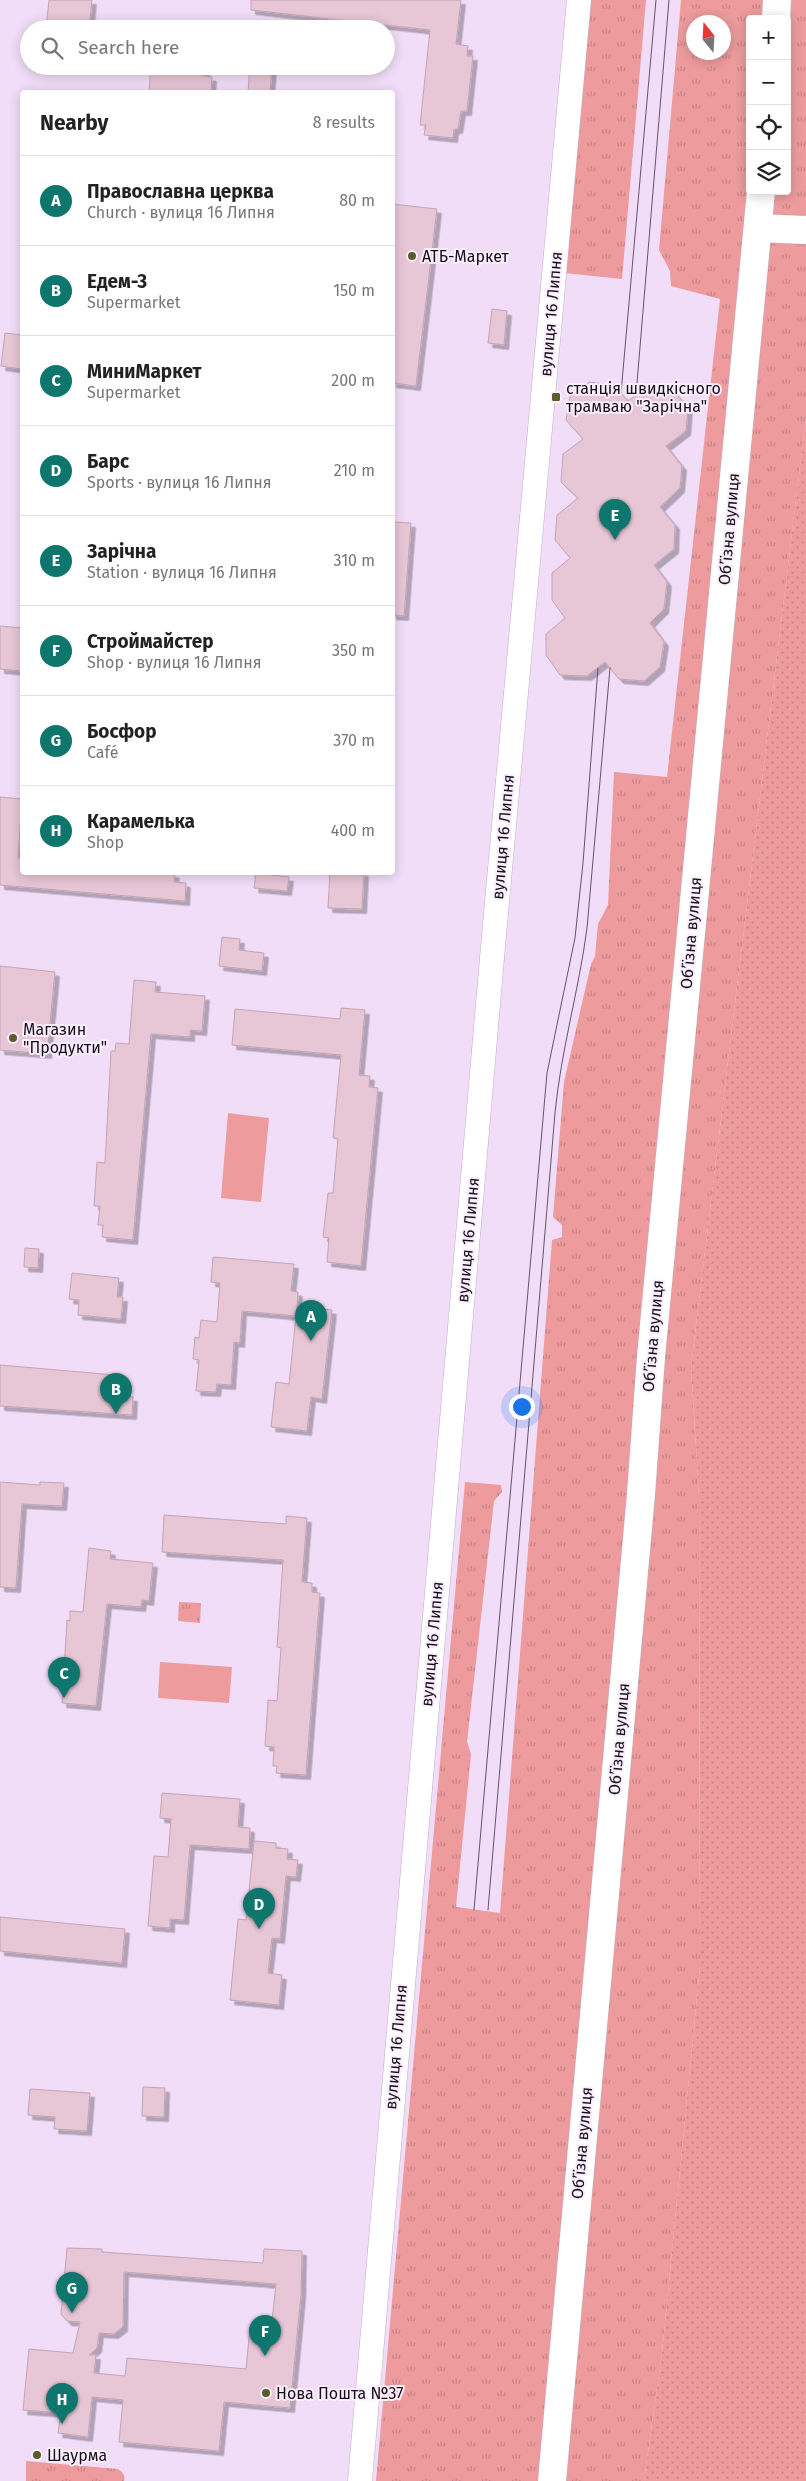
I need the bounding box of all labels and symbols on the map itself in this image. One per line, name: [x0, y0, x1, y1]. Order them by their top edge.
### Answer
north arrow: [686, 15, 731, 60]
place label: АТБ-Маркет: [422, 247, 509, 266]
marker: АТБ-Маркет: [406, 250, 418, 262]
street label: вулиця 16 Липня: [536, 251, 566, 377]
place label: станція швидкісного трамваю "Зарічна": [566, 379, 721, 416]
marker: станція швидкісного трамваю "Зарічна": [550, 391, 562, 403]
street label: Обʼїзна вулиця: [715, 472, 743, 586]
pin: E: [599, 499, 631, 540]
street label: вулиця 16 Липня: [488, 774, 518, 900]
street label: Обʼїзна вулиця: [677, 876, 705, 990]
place label: Магазин "Продукти": [23, 1020, 107, 1057]
marker: Магазин "Продукти": [7, 1032, 19, 1044]
street label: вулиця 16 Липня: [453, 1177, 483, 1303]
street label: Обʼїзна вулиця: [639, 1279, 667, 1393]
pin: A: [295, 1300, 327, 1341]
pin: B: [100, 1373, 132, 1414]
your location: [509, 1394, 535, 1420]
street label: вулиця 16 Липня: [417, 1581, 447, 1707]
pin: C: [48, 1657, 80, 1698]
street label: Обʼїзна вулиця: [605, 1682, 633, 1796]
pin: D: [243, 1888, 275, 1929]
street label: вулиця 16 Липня: [381, 1984, 411, 2110]
street label: Обʼїзна вулиця: [568, 2086, 596, 2200]
pin: G: [56, 2272, 88, 2313]
pin: F: [249, 2315, 281, 2356]
pin: H: [46, 2383, 78, 2424]
place label: Нова Пошта №37: [276, 2384, 403, 2403]
marker: Нова Пошта №37: [260, 2387, 272, 2399]
place label: Шаурма: [47, 2446, 107, 2465]
marker: Шаурма: [31, 2449, 43, 2461]

